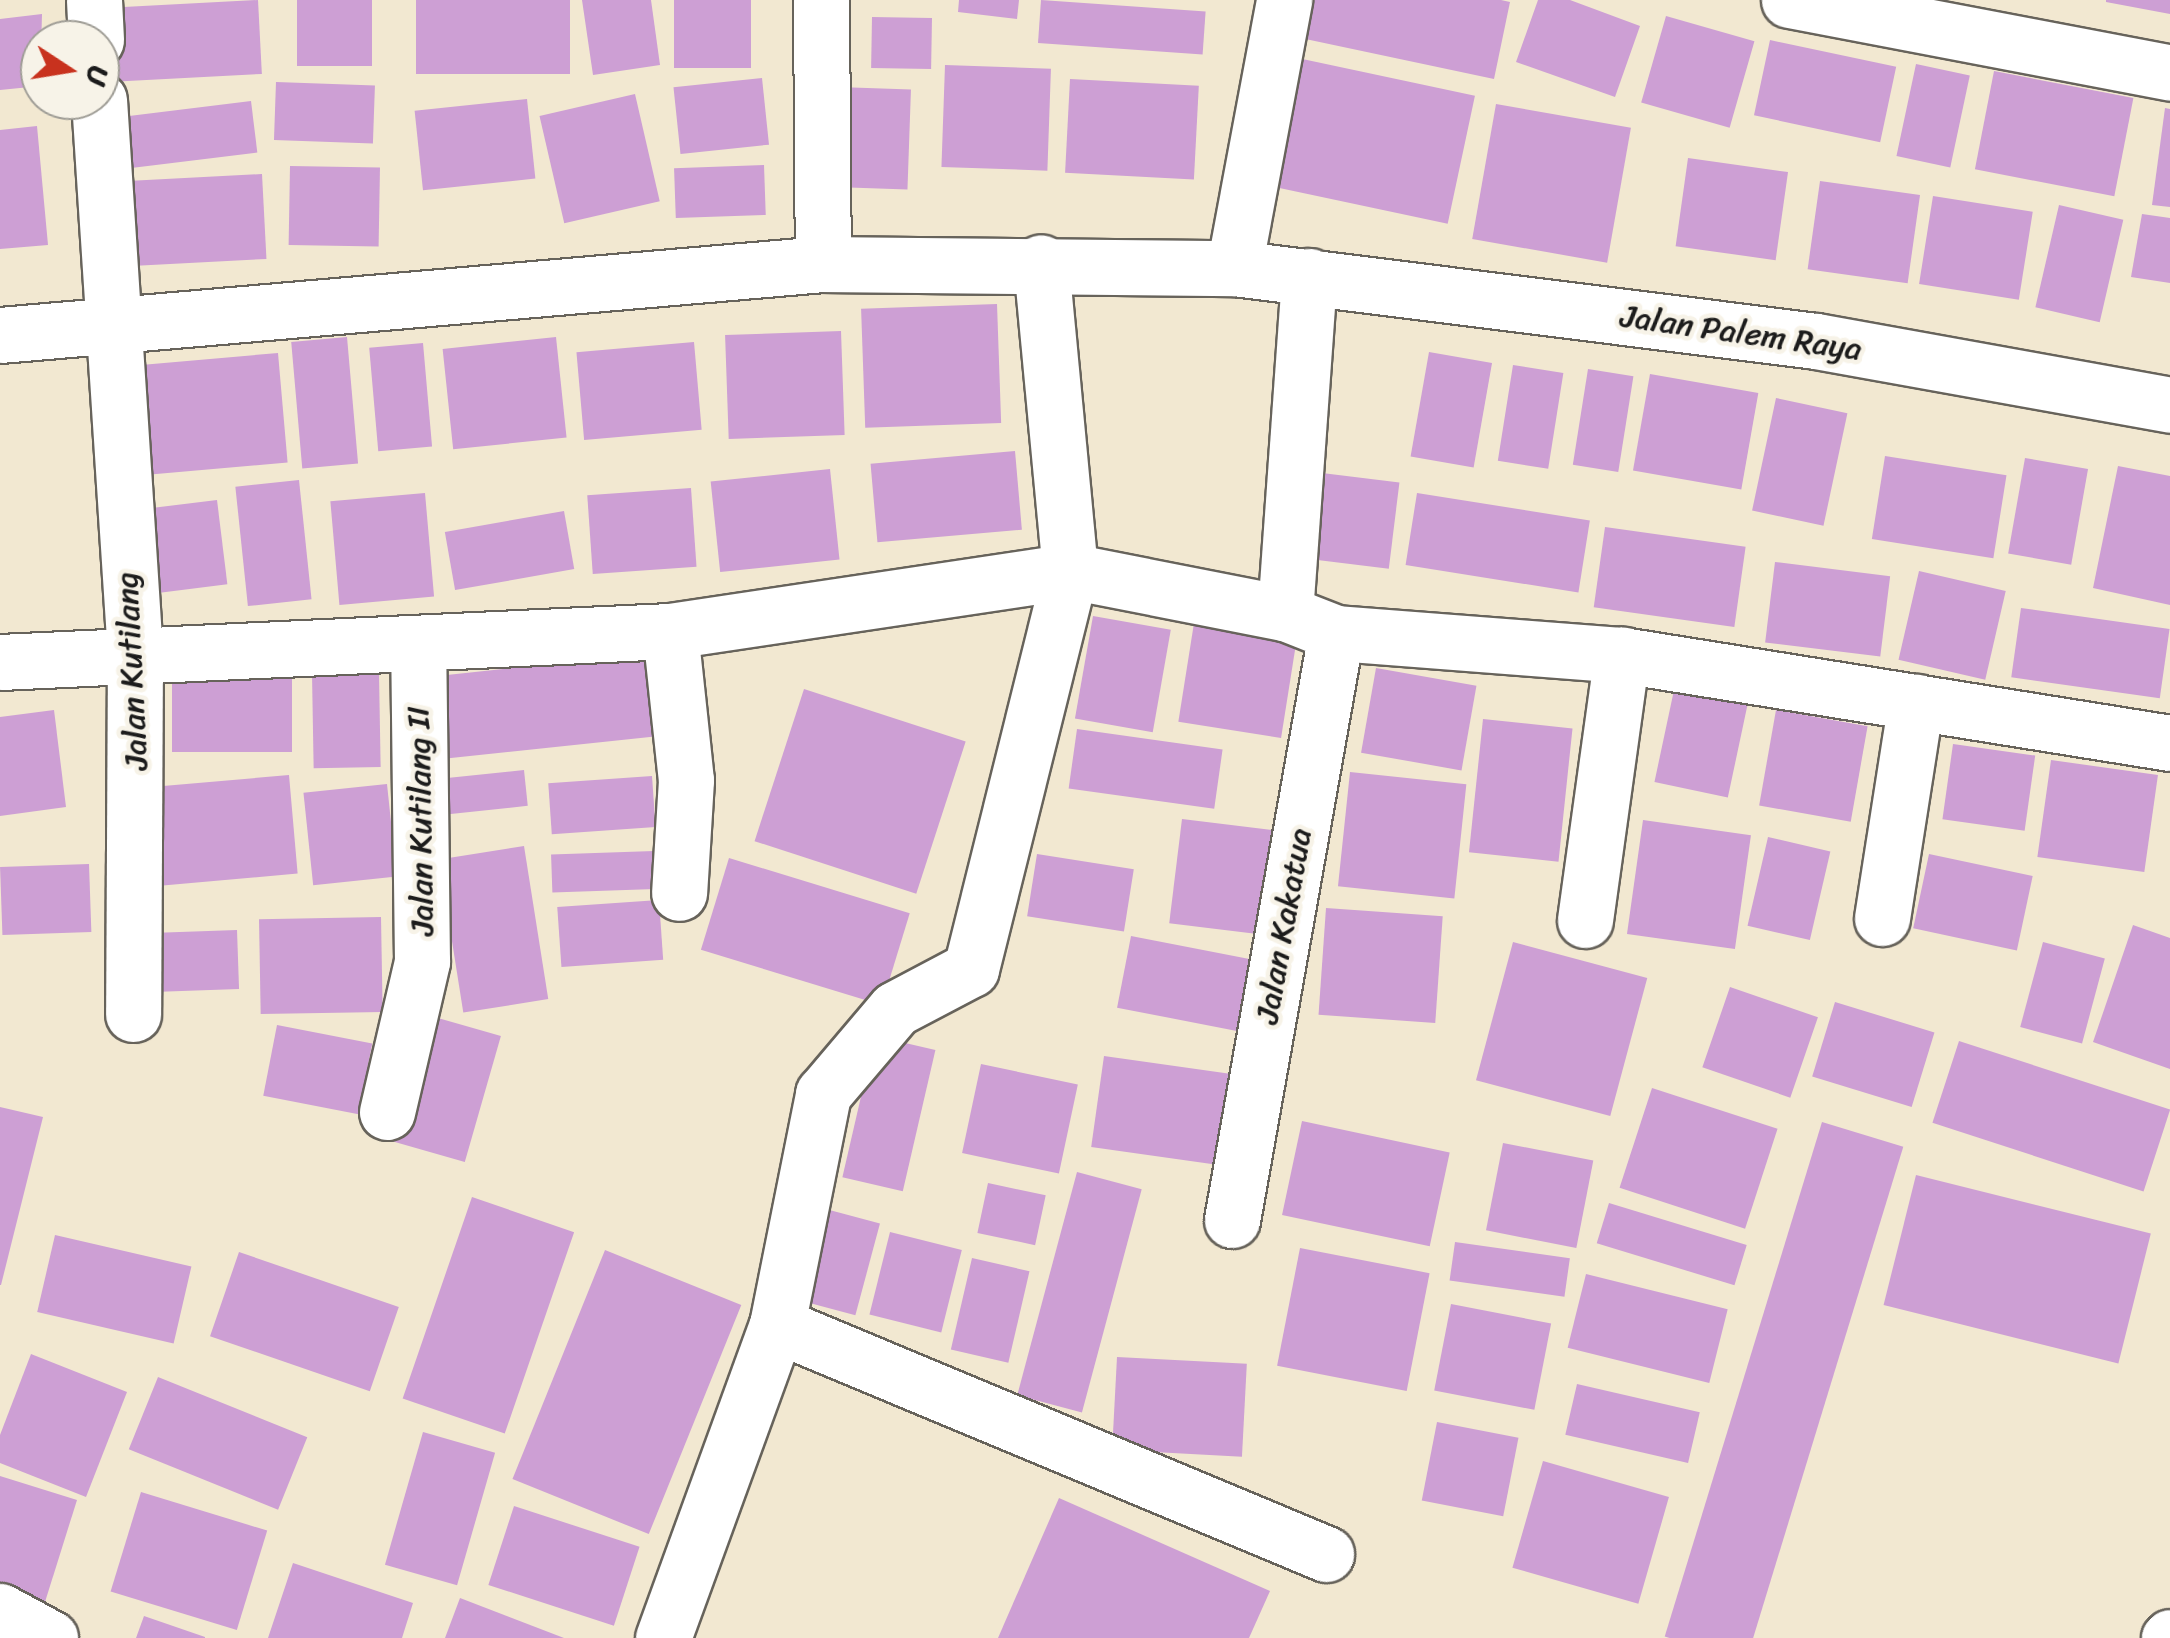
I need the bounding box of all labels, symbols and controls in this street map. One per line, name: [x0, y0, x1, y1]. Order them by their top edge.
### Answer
north arrow: [20, 20, 120, 120]
text: U: [72, 62, 124, 90]
street label: Jalan Palem Raya: [1618, 297, 1864, 369]
street label: Jalan Kutilang: [108, 570, 156, 772]
street label: Jalan Kutilang II: [400, 705, 442, 937]
street label: Jalan Kakatua: [1248, 825, 1320, 1027]

